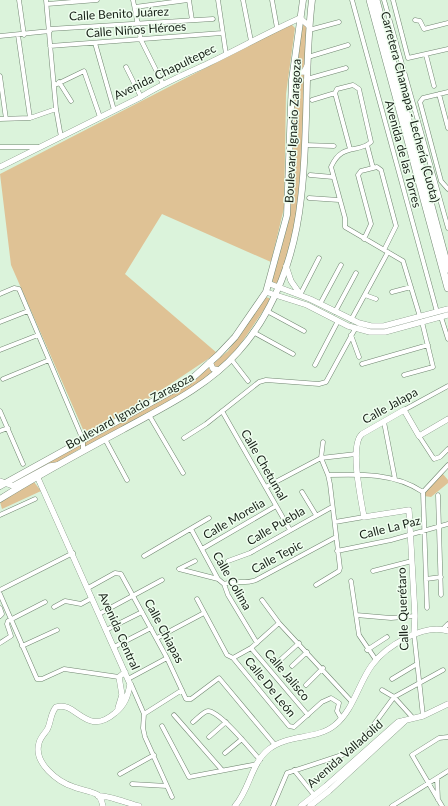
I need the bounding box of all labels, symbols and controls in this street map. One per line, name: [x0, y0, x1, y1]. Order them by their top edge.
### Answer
street label: Calle Benito Juárez: [69, 3, 170, 24]
street label: Carretera Chamapa - Lechería (Cuota): [378, 10, 443, 204]
street label: Calle Niños Héroes: [85, 19, 187, 40]
street label: Avenida Chapultepec: [111, 40, 218, 103]
street label: Boulevard Ignacio Zaragoza: [281, 58, 304, 203]
street label: Avenida de las Torres: [382, 99, 425, 209]
street label: Boulevard Ignacio Zaragoza: [63, 369, 197, 452]
street label: Calle Jalapa: [359, 384, 420, 427]
street label: Calle Chetumal: [238, 426, 291, 503]
street label: Calle Morelia: [200, 495, 267, 542]
street label: Calle Puebla: [244, 503, 308, 548]
street label: Calle La Paz: [358, 513, 423, 542]
street label: Calle Tepic: [249, 537, 305, 576]
street label: Calle Colima: [210, 549, 255, 613]
street label: Calle Querétaro: [394, 567, 411, 651]
street label: Avenida Central: [96, 590, 143, 672]
street label: Calle Chiapas: [141, 596, 188, 665]
street label: Calle Jalisco: [261, 646, 313, 704]
street label: Calle De León: [242, 654, 299, 720]
street label: Avenida Valladolid: [304, 717, 386, 791]

